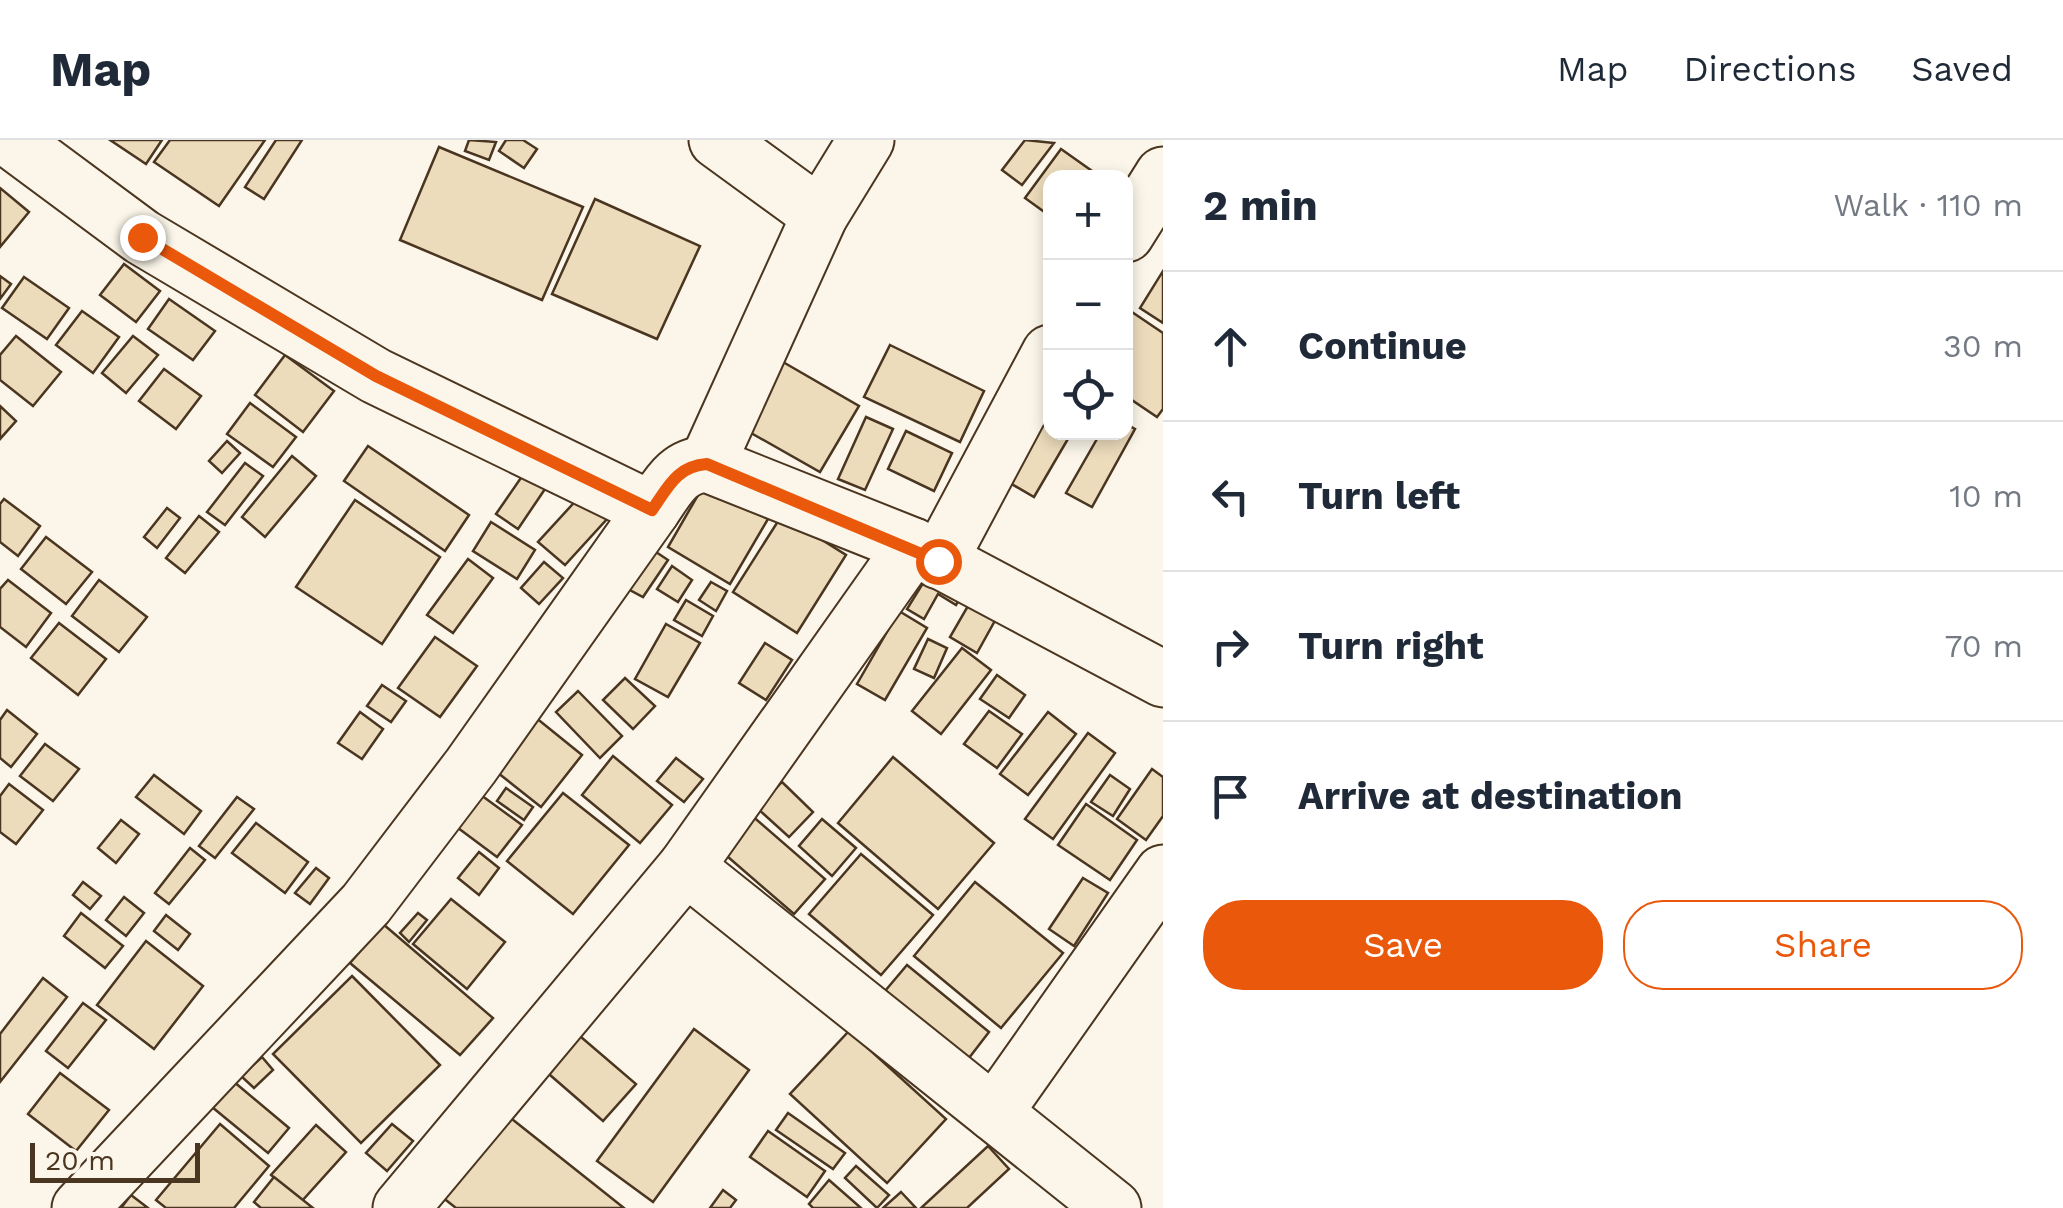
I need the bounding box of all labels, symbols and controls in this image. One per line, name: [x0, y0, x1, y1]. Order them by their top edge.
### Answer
text: Map: [50, 41, 151, 98]
text: Map: [1557, 48, 1628, 90]
text: Directions: [1683, 48, 1856, 90]
text: Saved: [1911, 48, 2013, 90]
map controls: [1043, 170, 1133, 440]
button: +: [1043, 170, 1133, 260]
text: 2 min: [1203, 181, 1318, 230]
text: Walk · 110 m: [1833, 186, 2023, 224]
route end: [120, 215, 166, 261]
button: −: [1043, 260, 1133, 350]
icon: ahead: [1203, 319, 1258, 374]
text: Continue: [1298, 324, 1467, 368]
text: 30 m: [1943, 327, 2023, 365]
button: locate: [1043, 350, 1133, 440]
icon: left: [1203, 469, 1258, 524]
text: Turn left: [1298, 474, 1460, 518]
text: 10 m: [1949, 477, 2023, 515]
route start: [916, 539, 962, 585]
icon: right: [1203, 619, 1258, 674]
text: Turn right: [1298, 624, 1484, 668]
text: 70 m: [1944, 627, 2023, 665]
icon: arrive: [1203, 769, 1258, 824]
text: Arrive at destination: [1298, 774, 1683, 818]
button: Save: [1203, 900, 1603, 990]
button: Share: [1623, 900, 2023, 990]
scale bar: [30, 1138, 200, 1182]
text: 20 m: [45, 1144, 115, 1177]

